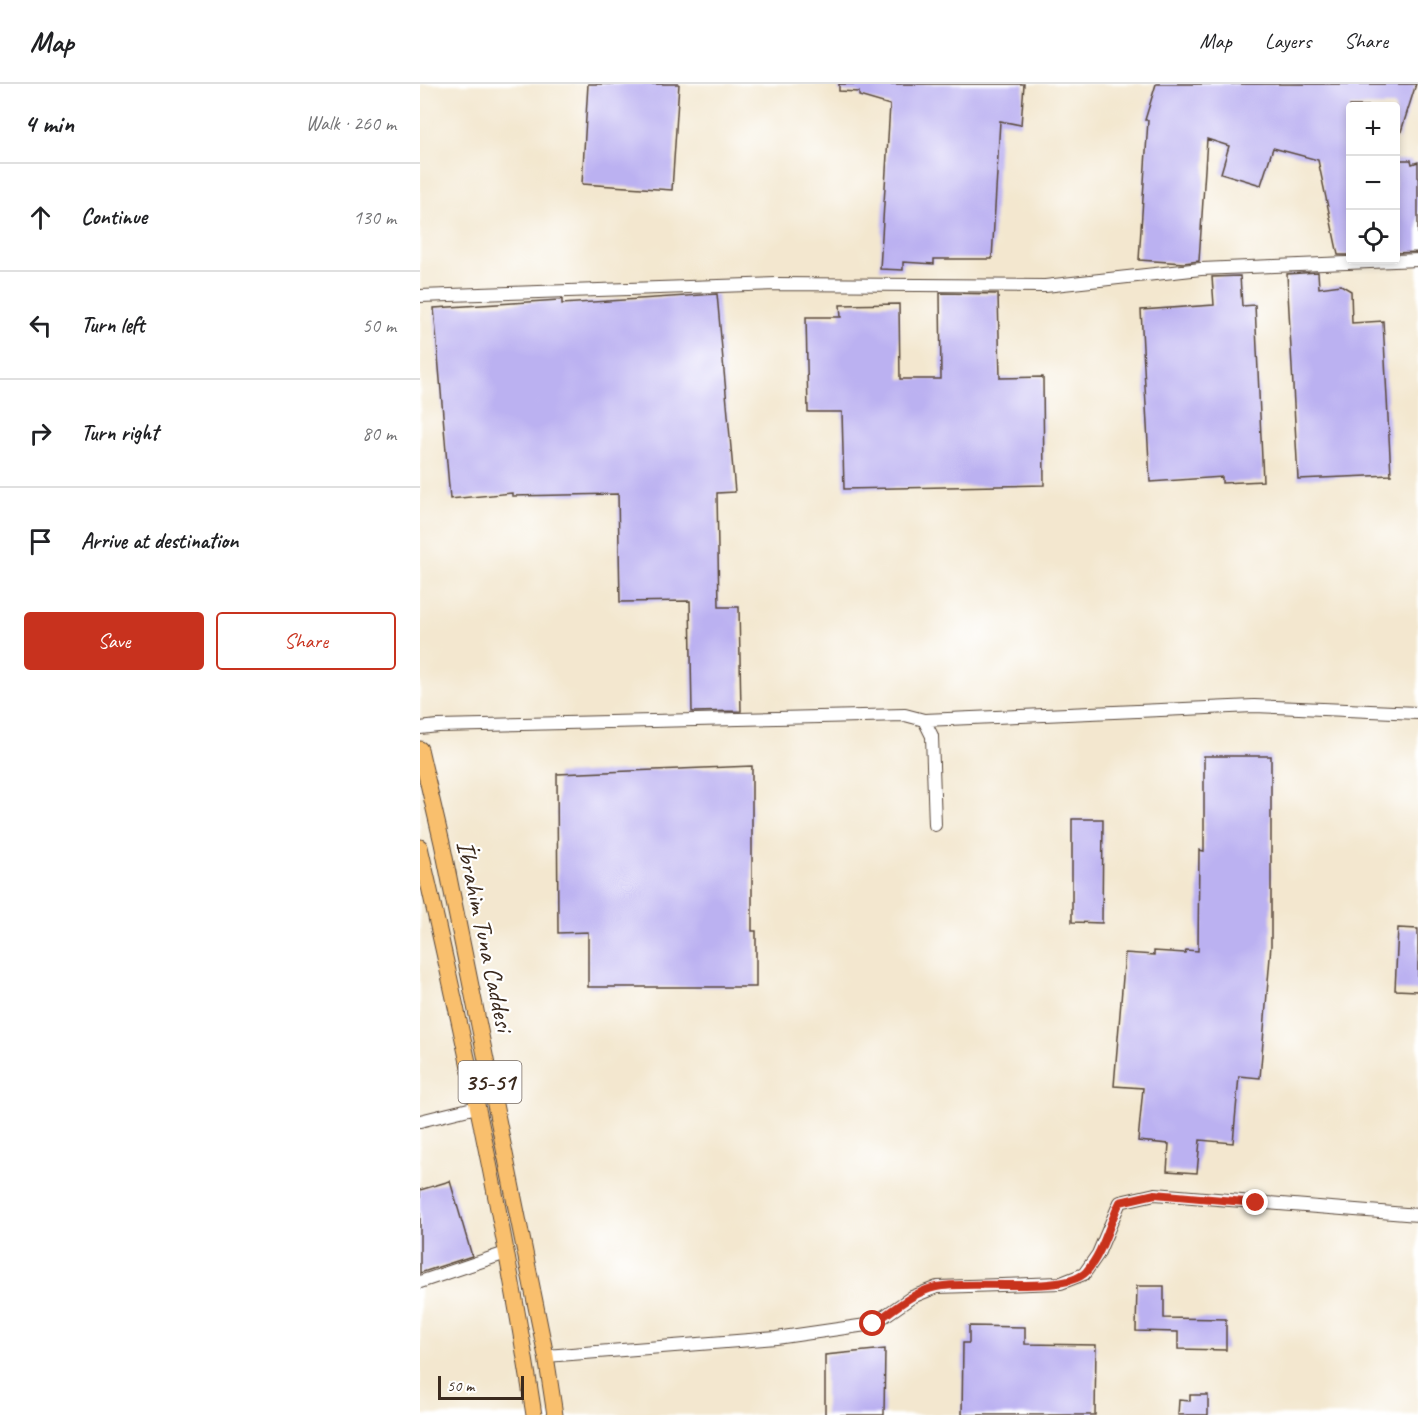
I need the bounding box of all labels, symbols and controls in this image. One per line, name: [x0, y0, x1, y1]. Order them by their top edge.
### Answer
text: Map: [30, 24, 73, 59]
text: Map: [1199, 28, 1232, 54]
text: Layers: [1265, 28, 1311, 54]
text: Share: [1344, 28, 1388, 54]
map controls: [1346, 102, 1400, 264]
button: +: [1346, 102, 1400, 156]
text: 4 min: [24, 107, 74, 140]
text: Walk · 260 m: [306, 111, 396, 136]
button: −: [1346, 156, 1400, 210]
icon: ahead: [24, 201, 57, 234]
text: Continue: [81, 203, 147, 231]
text: 130 m: [353, 205, 396, 230]
button: locate: [1346, 210, 1400, 264]
icon: left: [24, 309, 57, 342]
text: Turn left: [81, 311, 145, 339]
text: 50 m: [362, 313, 396, 338]
icon: right: [24, 417, 57, 450]
text: Turn right: [81, 419, 158, 447]
text: 80 m: [362, 421, 396, 446]
icon: arrive: [24, 525, 57, 558]
text: Arrive at destination: [81, 527, 238, 555]
button: Save: [24, 612, 204, 670]
button: Share: [216, 612, 396, 670]
street label: İbrahim Tuna Caddesi: [449, 838, 522, 1038]
road number: 35-51: [458, 1061, 521, 1103]
route end: [1242, 1189, 1268, 1215]
route start: [859, 1310, 885, 1336]
scale bar: [438, 1373, 524, 1400]
text: 50 m: [447, 1376, 474, 1396]

